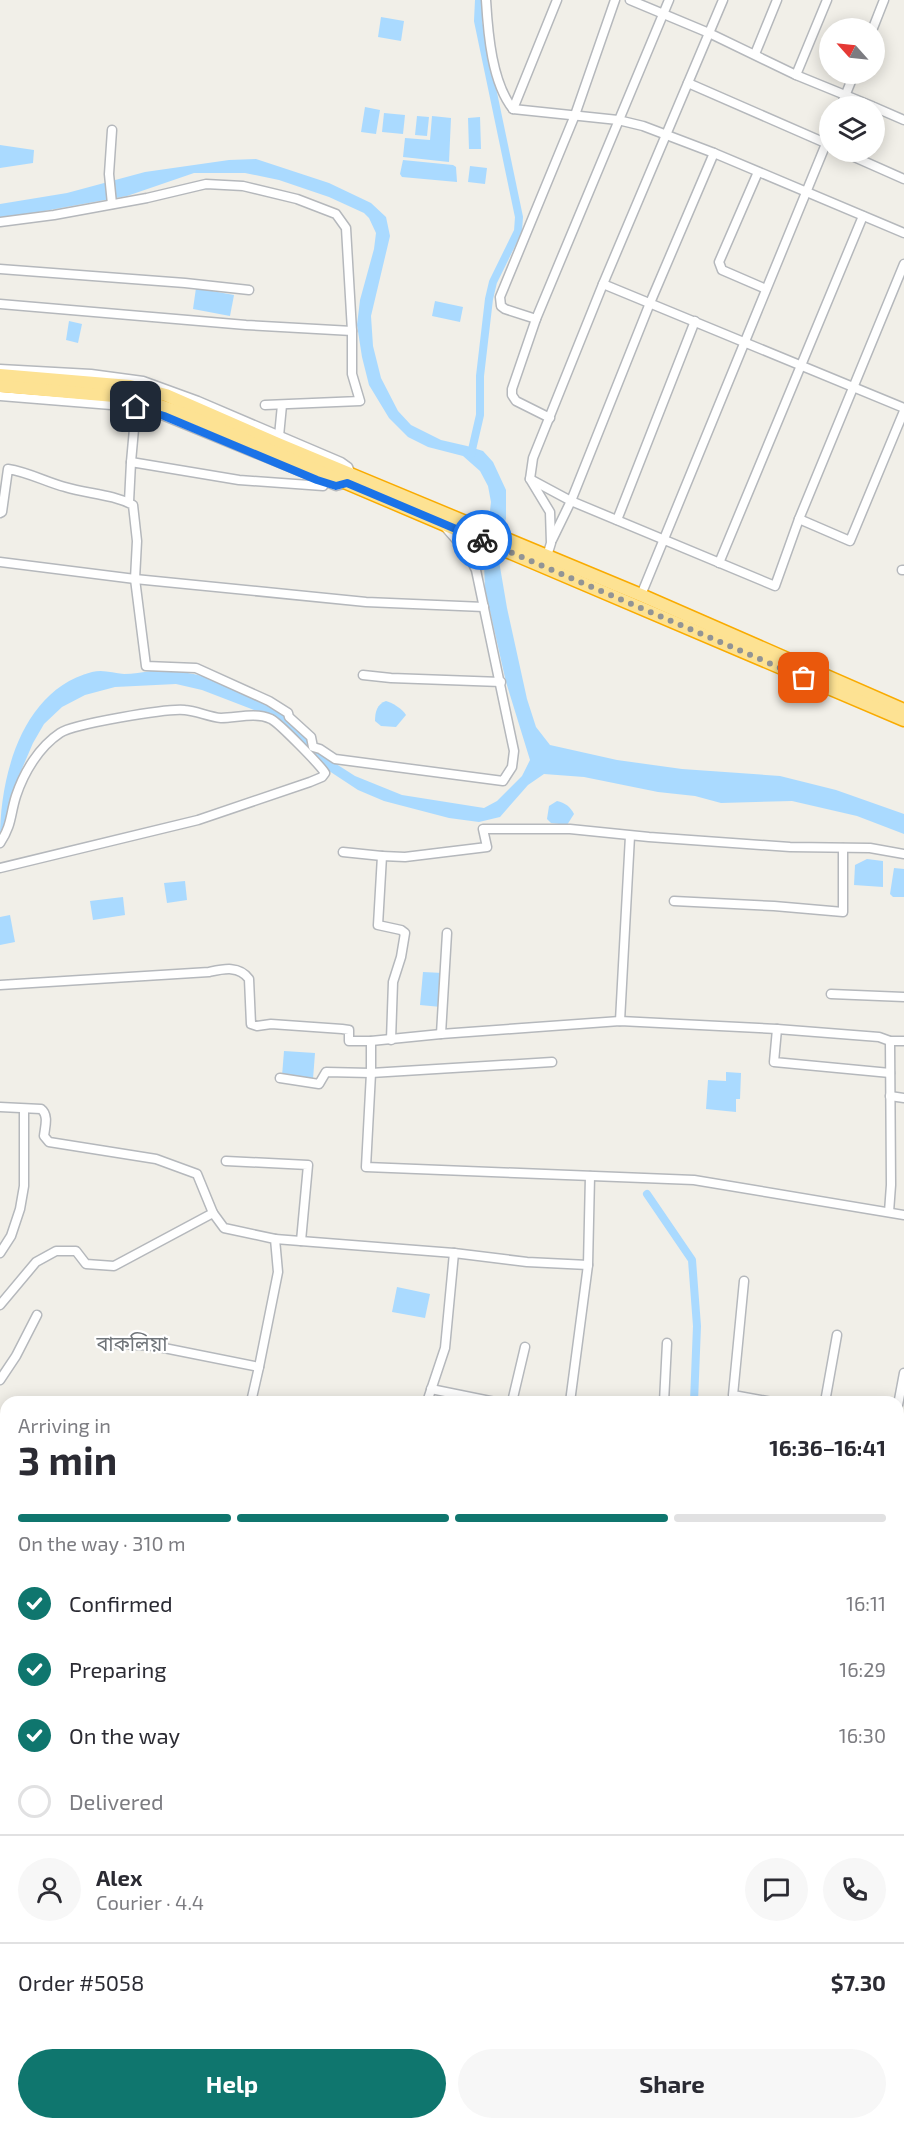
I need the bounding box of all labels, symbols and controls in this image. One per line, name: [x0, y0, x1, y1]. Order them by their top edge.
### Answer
north arrow: [819, 18, 885, 84]
map controls: [819, 18, 885, 162]
button: layers: [819, 96, 885, 162]
pin: [110, 381, 161, 432]
icon: home: [119, 390, 152, 423]
courier: [452, 510, 512, 570]
icon: bike: [466, 524, 499, 557]
pin: [778, 652, 829, 703]
icon: bag: [787, 661, 820, 694]
district label: বাকলিয়া: [95, 1331, 168, 1355]
text: Arriving in: [18, 1413, 111, 1437]
text: 16:36–16:41: [769, 1434, 886, 1460]
text: 3 min: [18, 1436, 117, 1483]
text: On the way · 310 m: [18, 1531, 185, 1555]
icon: check: [18, 1587, 51, 1620]
text: Confirmed: [69, 1590, 173, 1616]
text: 16:11: [846, 1591, 886, 1615]
icon: check: [18, 1653, 51, 1686]
text: Preparing: [69, 1656, 167, 1682]
text: 16:29: [839, 1657, 886, 1681]
icon: check: [18, 1719, 51, 1752]
text: On the way: [69, 1722, 180, 1748]
text: 16:30: [839, 1723, 886, 1747]
text: Delivered: [69, 1788, 164, 1814]
button: person: [18, 1858, 81, 1921]
button: chat: [745, 1858, 808, 1921]
button: phone: [823, 1858, 886, 1921]
text: Alex: [96, 1864, 142, 1890]
text: Courier · 4.4: [96, 1890, 204, 1914]
text: Order #5058: [18, 1969, 144, 1995]
text: $7.30: [831, 1969, 886, 1995]
button: Help: [18, 2049, 446, 2118]
button: Share: [458, 2049, 886, 2118]

